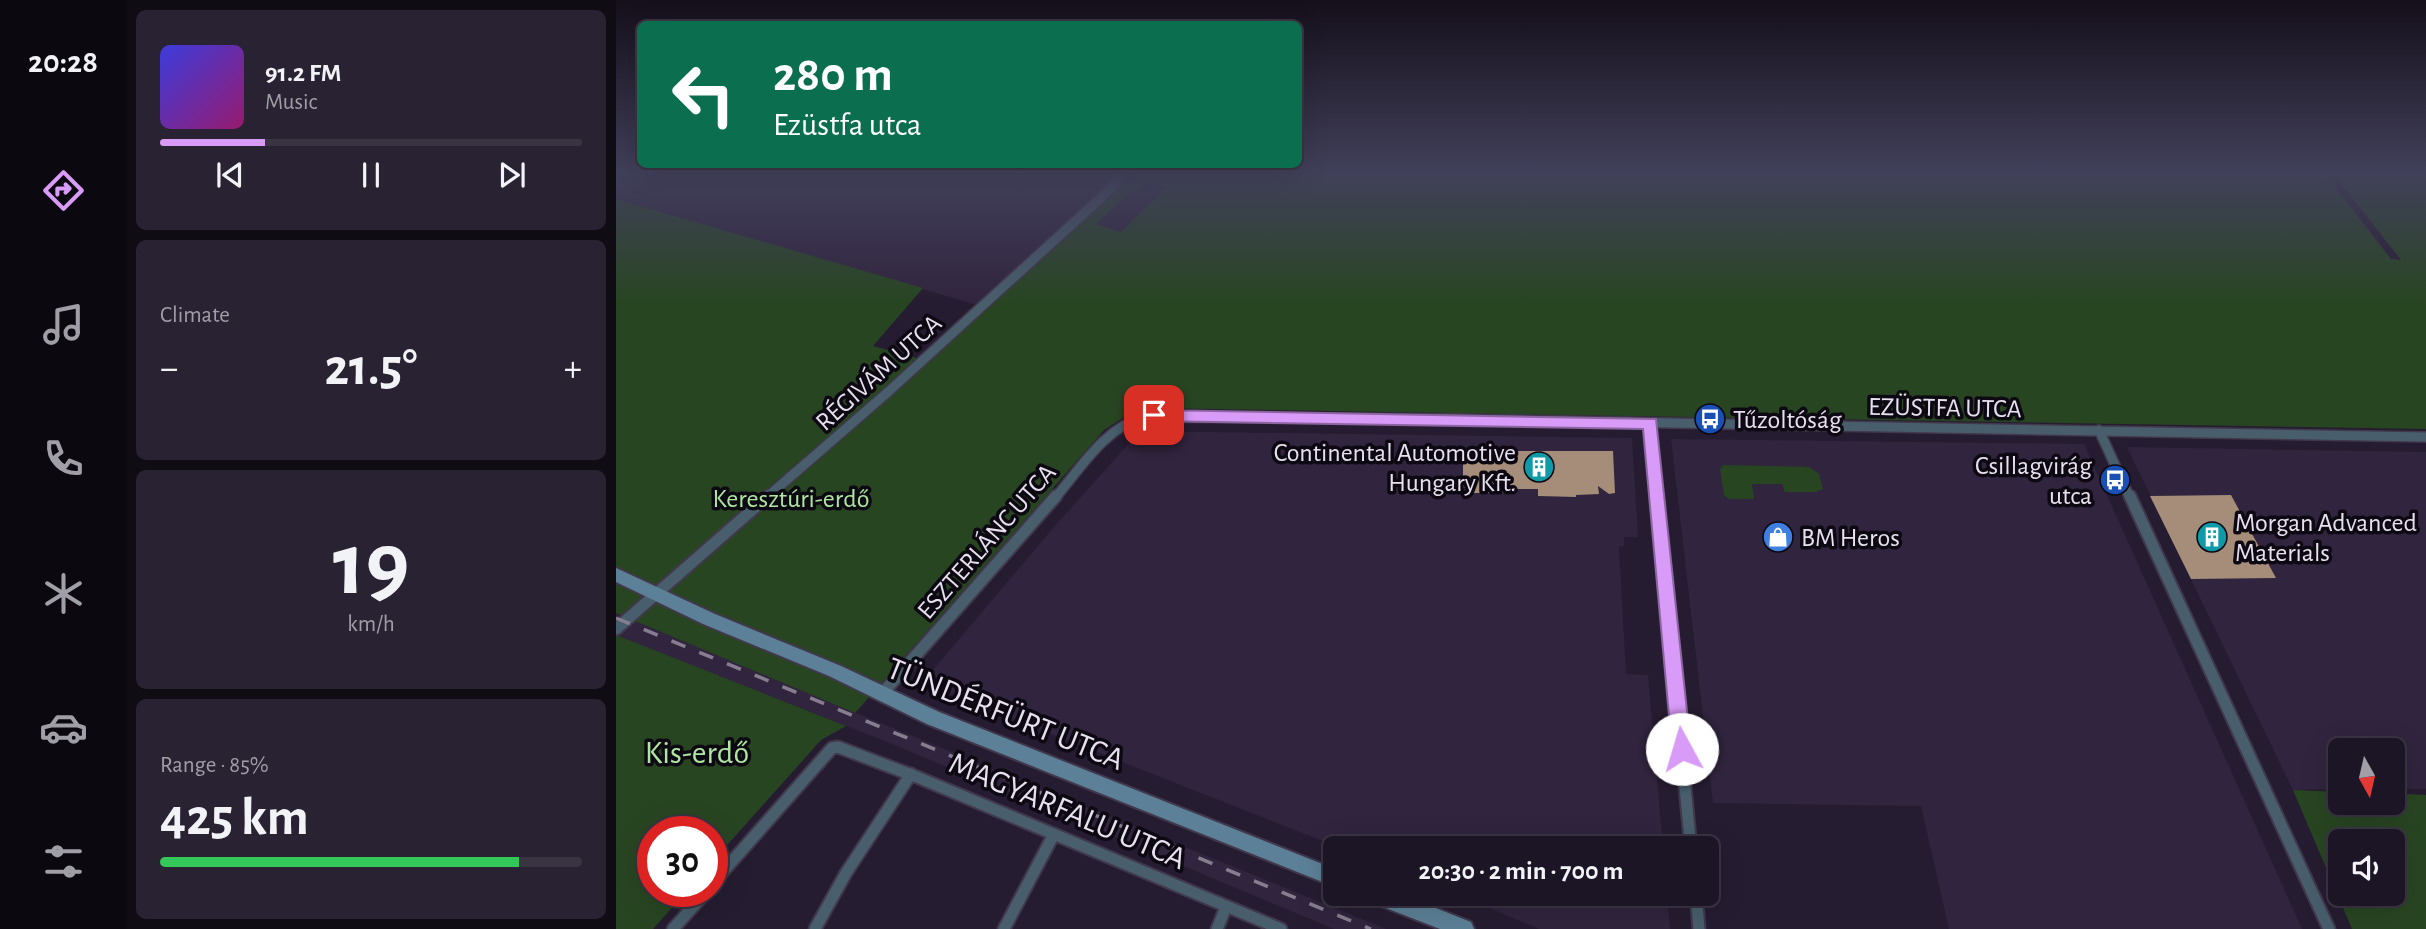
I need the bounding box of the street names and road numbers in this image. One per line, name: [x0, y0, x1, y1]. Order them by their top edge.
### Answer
street label: RÉGIVÁM UTCA: [810, 308, 946, 436]
street label: EZÜSTFA UTCA: [1868, 393, 2022, 422]
street label: ESZTERLÁNC UTCA: [911, 458, 1061, 624]
street label: TÜNDÉRFÜRT UTCA: [883, 649, 1130, 776]
street label: MAGYARFALU UTCA: [944, 747, 1191, 875]

